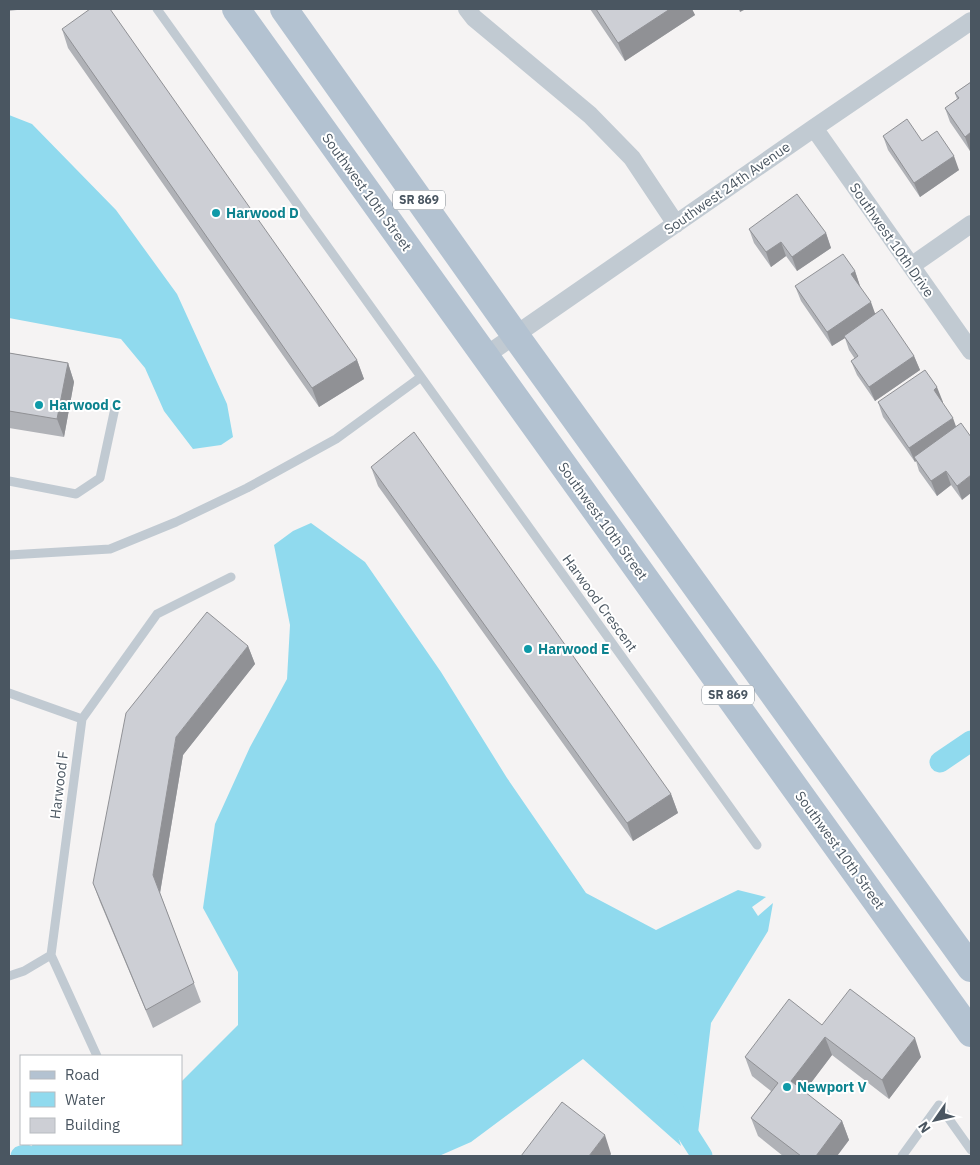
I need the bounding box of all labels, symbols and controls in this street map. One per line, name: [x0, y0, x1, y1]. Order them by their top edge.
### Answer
street label: Southwest 10th Street: [318, 130, 416, 255]
street label: Southwest 24th Avenue: [661, 138, 794, 238]
street label: Southwest 10th Drive: [846, 179, 938, 301]
road number: SR 869: [393, 190, 445, 210]
place label: Harwood D: [226, 204, 299, 222]
marker: Harwood D: [210, 207, 222, 219]
place label: Harwood C: [49, 396, 121, 414]
marker: Harwood C: [33, 399, 45, 411]
street label: Southwest 10th Street: [554, 459, 652, 584]
street label: Harwood Crescent: [559, 551, 641, 655]
place label: Harwood E: [538, 640, 610, 658]
marker: Harwood E: [522, 643, 534, 655]
road number: SR 869: [702, 686, 754, 704]
street label: Harwood F: [46, 750, 72, 820]
street label: Southwest 10th Street: [791, 788, 889, 913]
legend: [20, 1055, 182, 1145]
text: Road: [65, 1065, 100, 1084]
place label: Newport V: [797, 1078, 867, 1096]
marker: Newport V: [781, 1081, 793, 1093]
text: Water: [65, 1090, 106, 1109]
north arrow: [910, 1095, 960, 1145]
text: Building: [65, 1115, 120, 1134]
text: N: [914, 1118, 935, 1137]

